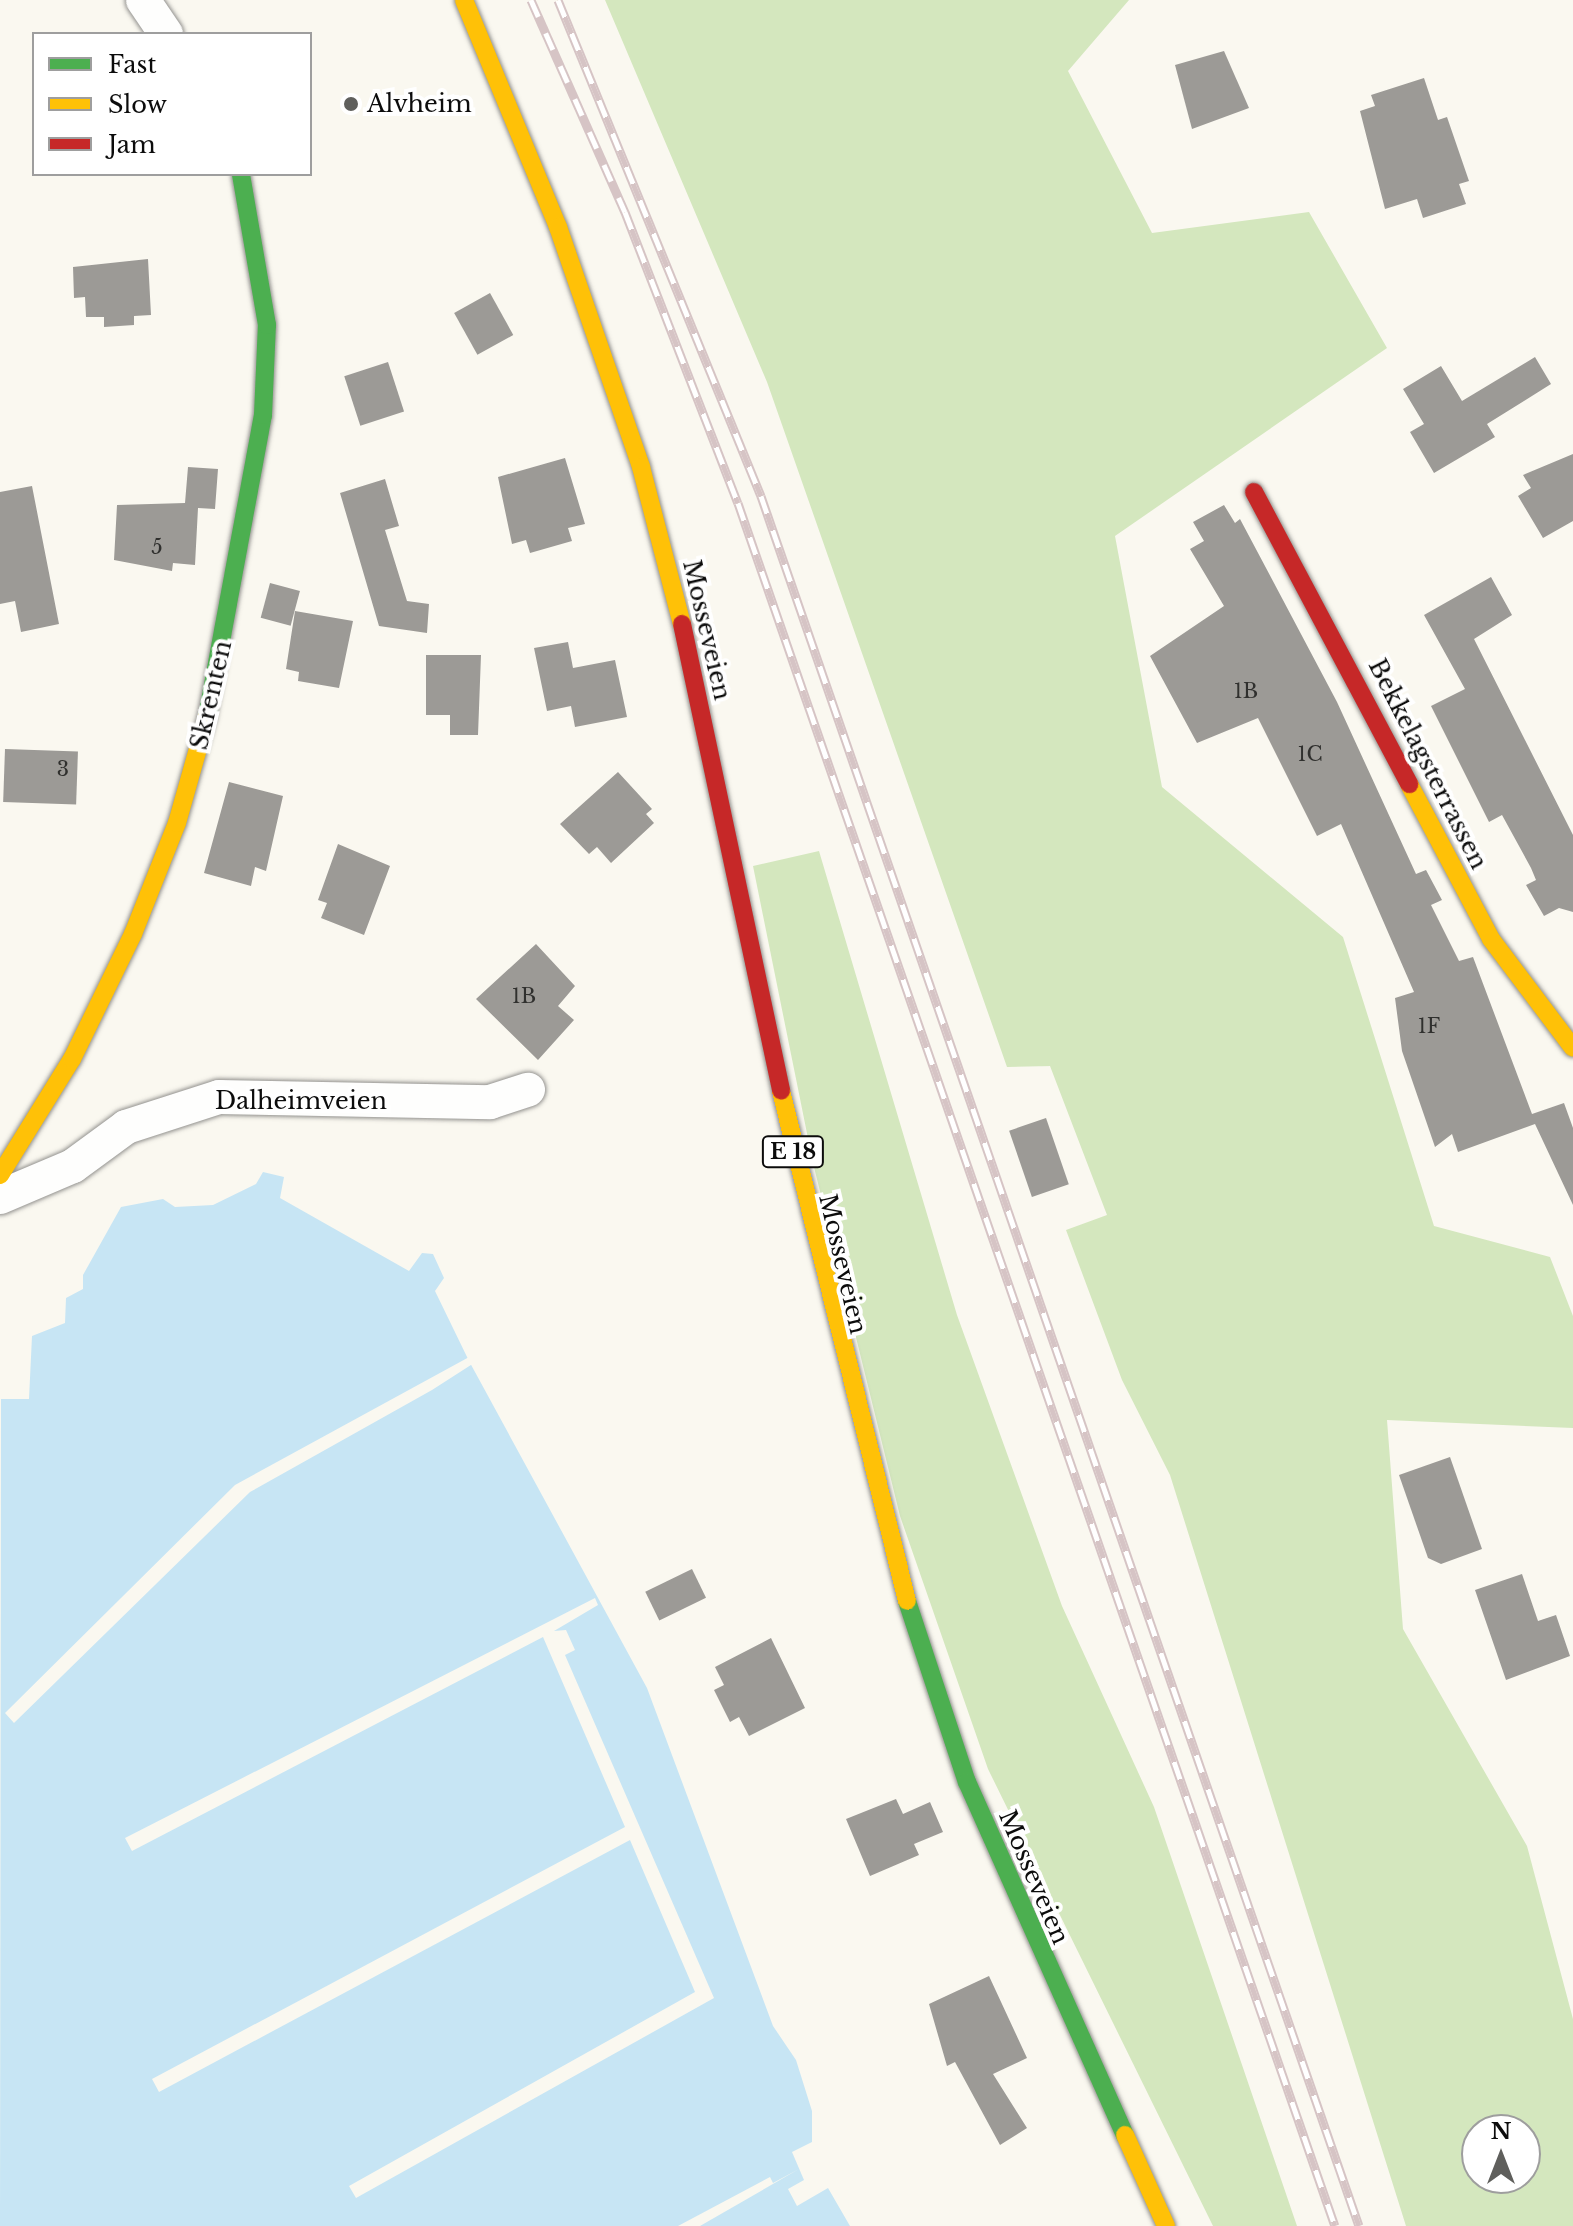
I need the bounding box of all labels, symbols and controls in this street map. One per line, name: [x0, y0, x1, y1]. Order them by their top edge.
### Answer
legend: [32, 32, 312, 176]
text: Fast: [108, 50, 156, 79]
text: Slow: [108, 90, 167, 119]
place label: Alvheim: [367, 90, 472, 118]
marker: Alvheim: [342, 95, 360, 113]
text: Jam: [108, 130, 156, 159]
house number: 5: [151, 535, 163, 559]
street label: Mosseveien: [677, 557, 737, 703]
street label: Skrenten: [184, 638, 238, 752]
street label: Bekkelagsterrassen: [1362, 654, 1494, 874]
house number: 1B: [1234, 679, 1258, 703]
house number: 1C: [1298, 742, 1322, 766]
house number: 3: [57, 757, 69, 781]
house number: 1B: [512, 984, 536, 1008]
house number: 1F: [1418, 1014, 1440, 1038]
street label: Dalheimveien: [215, 1087, 387, 1115]
road number: E 18: [761, 1134, 825, 1170]
street label: Mosseveien: [813, 1191, 873, 1337]
street label: Mosseveien: [993, 1806, 1075, 1948]
north arrow: [1461, 2114, 1541, 2194]
text: N: [1491, 2118, 1511, 2145]

